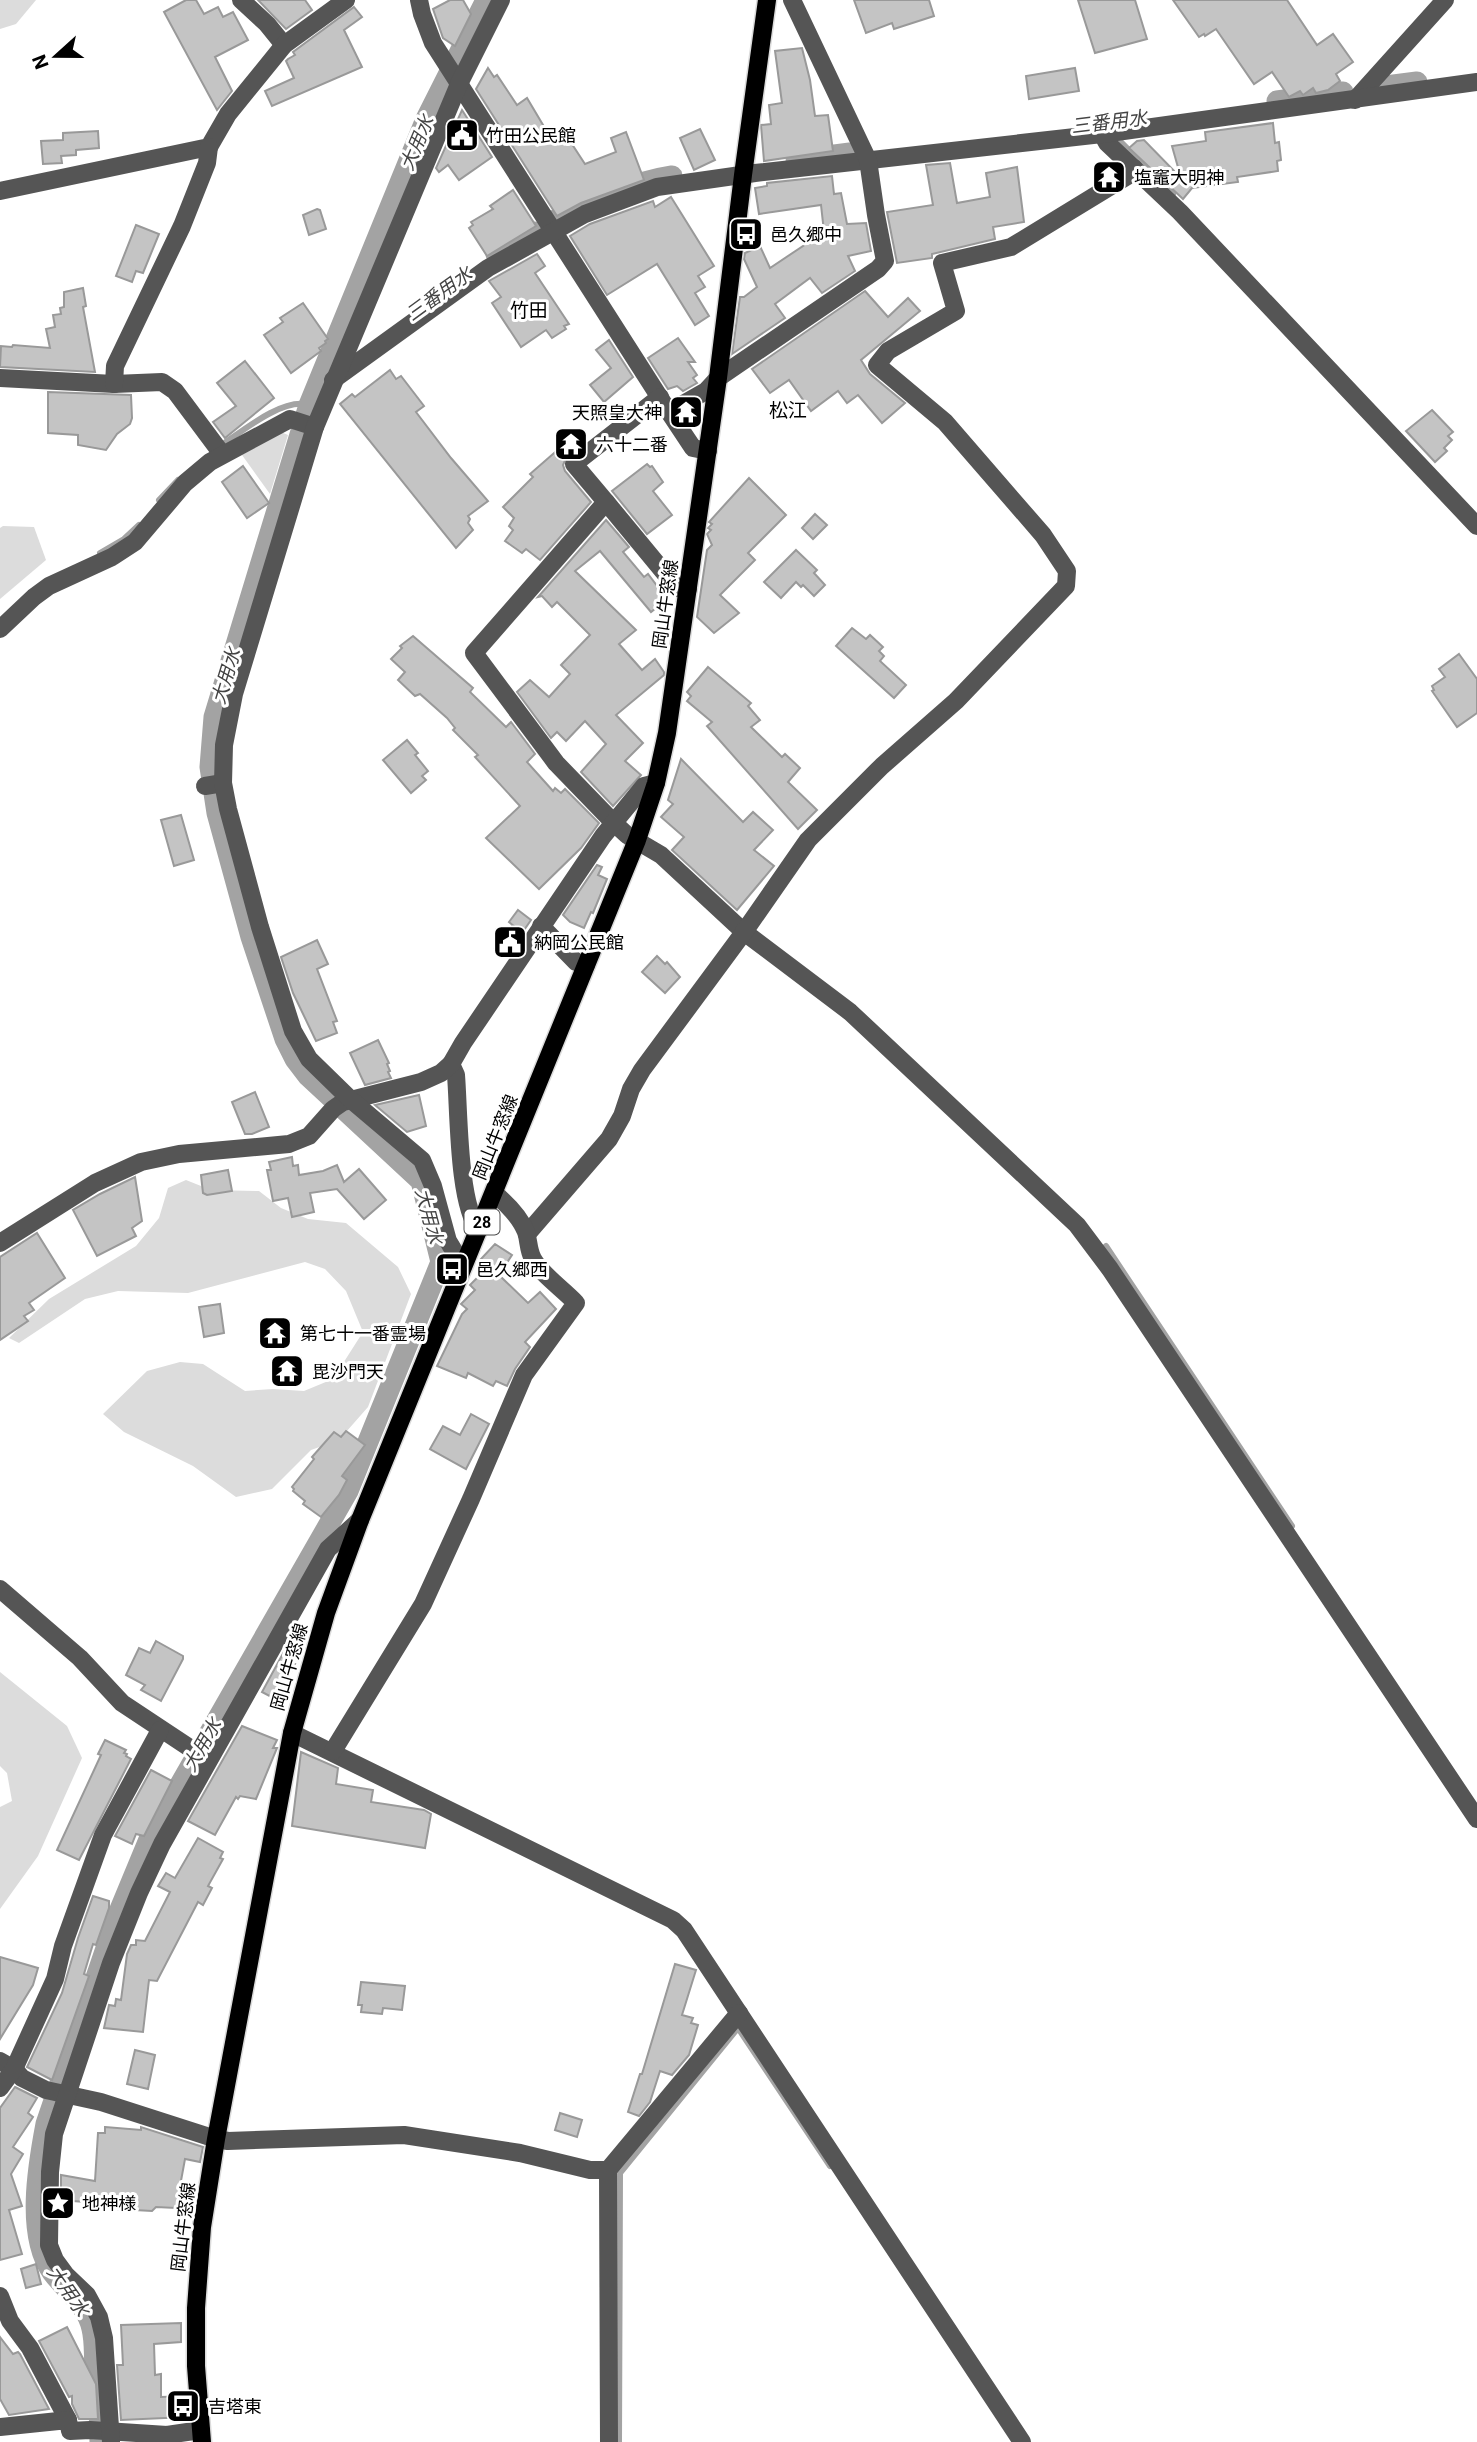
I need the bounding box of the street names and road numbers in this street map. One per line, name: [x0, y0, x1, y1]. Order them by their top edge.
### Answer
street label: 岡山牛窓線: [648, 558, 682, 650]
street label: 岡山牛窓線: [468, 1091, 522, 1183]
road number: 28: [464, 1210, 500, 1234]
street label: 岡山牛窓線: [267, 1621, 311, 1713]
street label: 岡山牛窓線: [167, 2181, 199, 2273]

